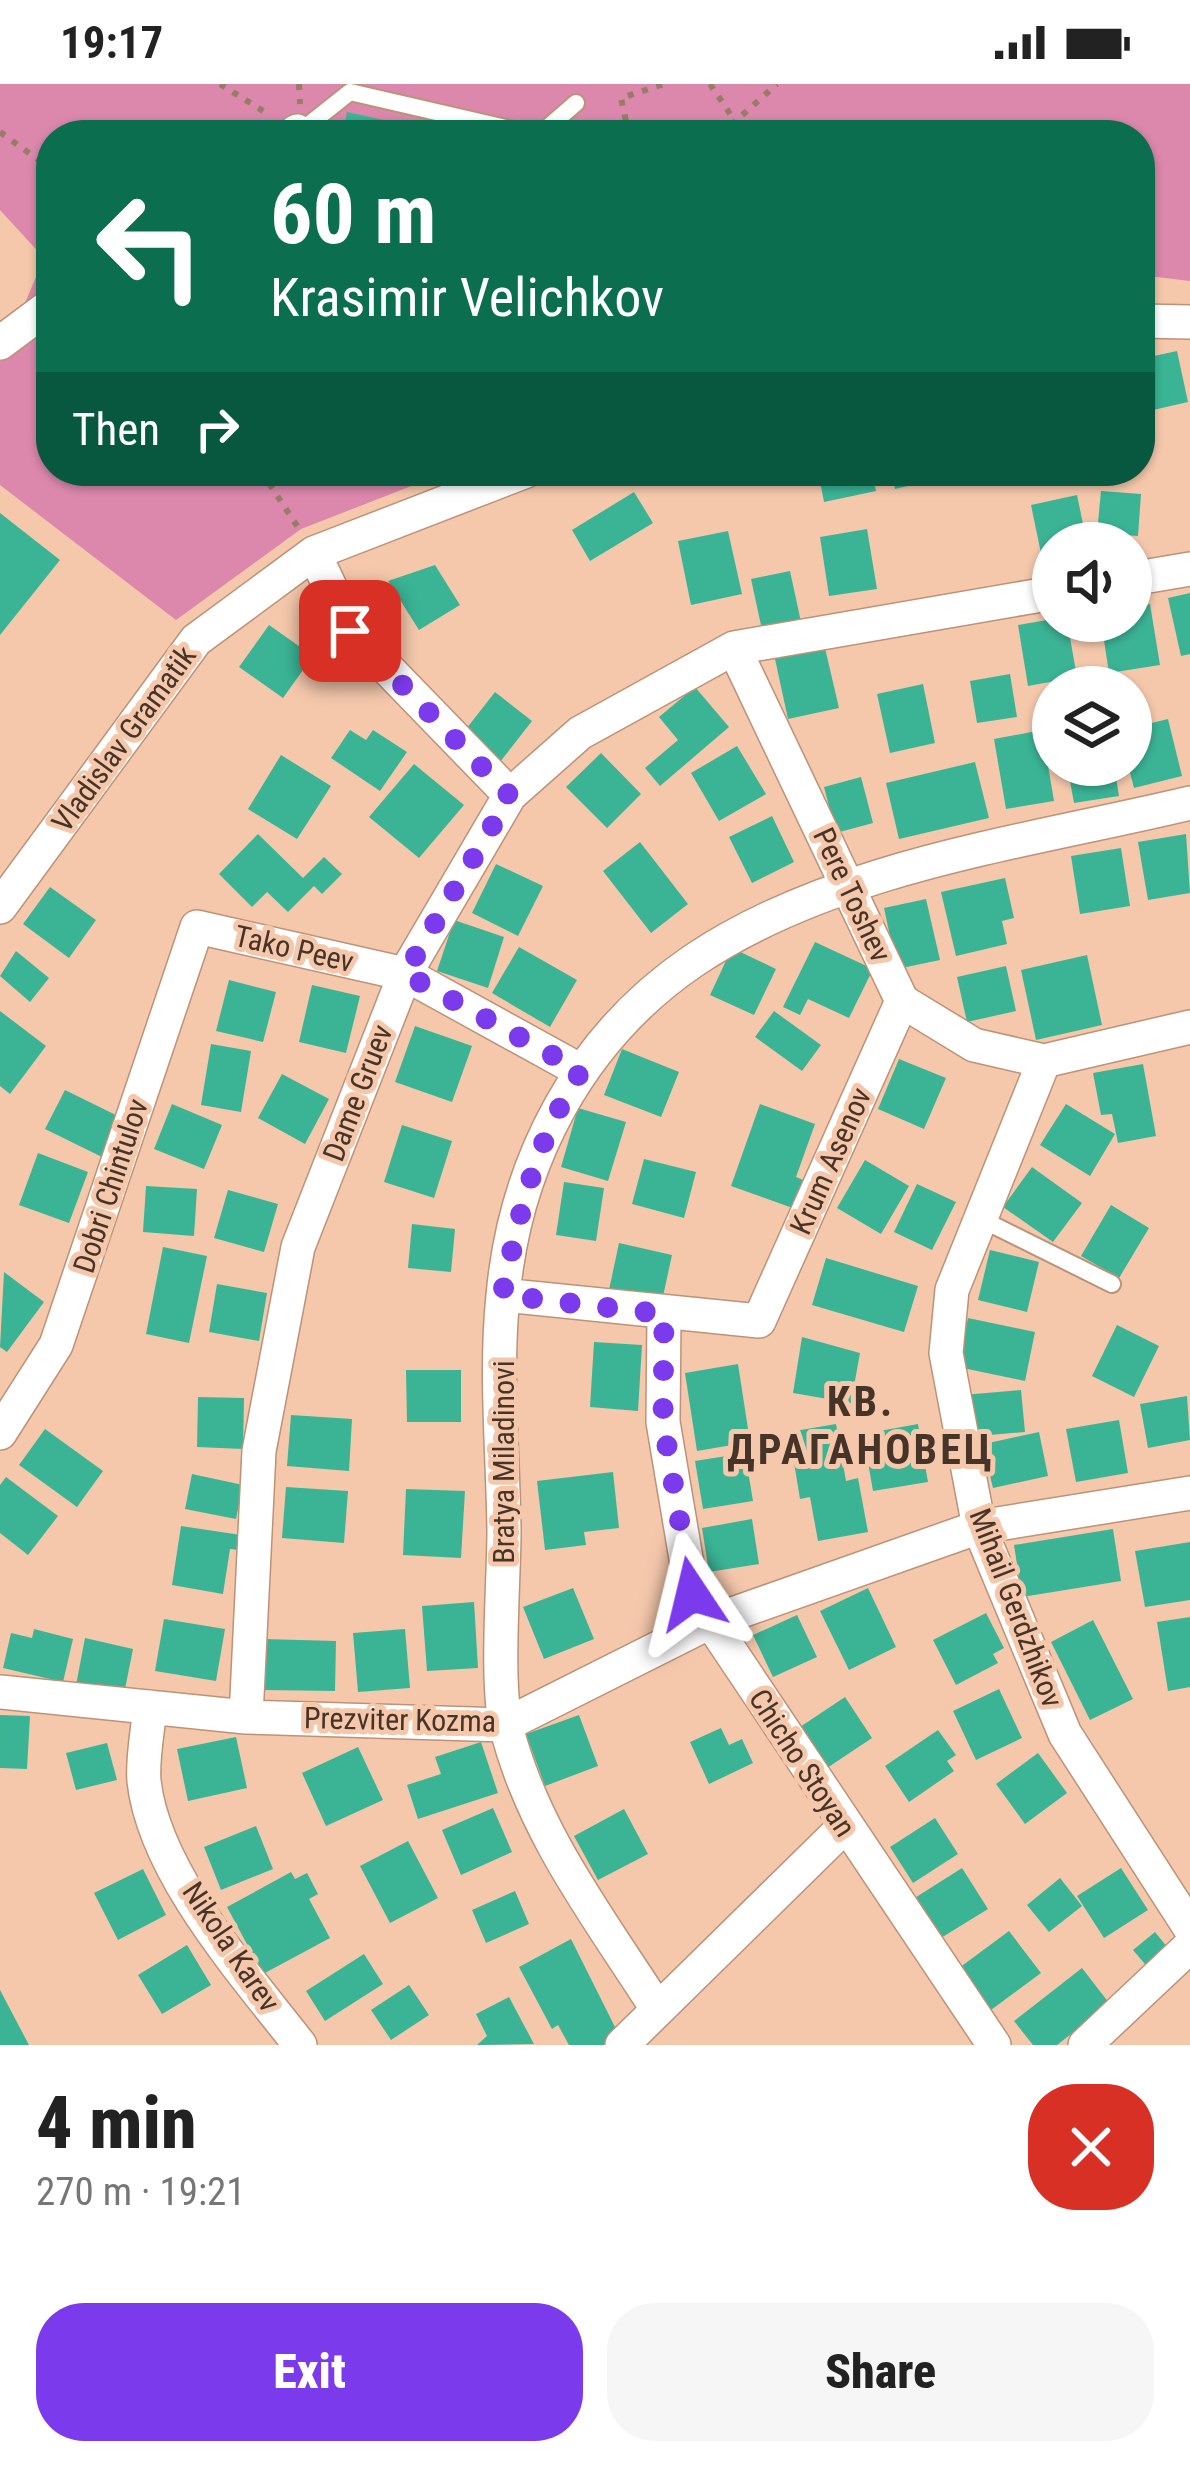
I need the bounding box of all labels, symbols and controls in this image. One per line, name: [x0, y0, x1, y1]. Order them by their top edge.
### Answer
text: 19:17: [60, 16, 163, 69]
text: 60 m: [270, 165, 437, 264]
icon: left: [72, 168, 228, 324]
text: Krasimir Velichkov: [270, 266, 664, 329]
icon: right: [184, 396, 250, 462]
text: Then: [72, 403, 160, 456]
map controls: [1032, 522, 1152, 786]
button: sound: [1032, 522, 1152, 642]
pin: [299, 580, 401, 682]
icon: arrive: [317, 598, 383, 664]
street label: Vladislav Gramatik: [44, 639, 203, 838]
button: layers: [1032, 666, 1152, 786]
street label: Pere Toshev: [806, 822, 899, 968]
street label: Tako Peev: [231, 918, 357, 979]
street label: Dame Gruev: [316, 1020, 400, 1166]
street label: Krum Asenov: [783, 1082, 878, 1240]
street label: Dobri Chintulov: [66, 1094, 155, 1277]
street label: Bratya Miladinovi: [486, 1360, 521, 1564]
district label: КВ. ДРАГАНОВЕЦ: [727, 1377, 995, 1474]
street label: Mihail Gerdzhikov: [962, 1503, 1071, 1712]
position arrow: [629, 1531, 755, 1657]
street label: Chicho Stoyan: [742, 1682, 863, 1843]
street label: Prezviter Kozma: [304, 1700, 496, 1739]
street label: Nikola Karev: [175, 1875, 288, 2018]
text: 4 min: [36, 2081, 197, 2166]
button: close: [1028, 2084, 1154, 2210]
text: 270 m · 19:21: [36, 2169, 246, 2215]
button: Exit: [36, 2303, 583, 2441]
button: Share: [607, 2303, 1154, 2441]

